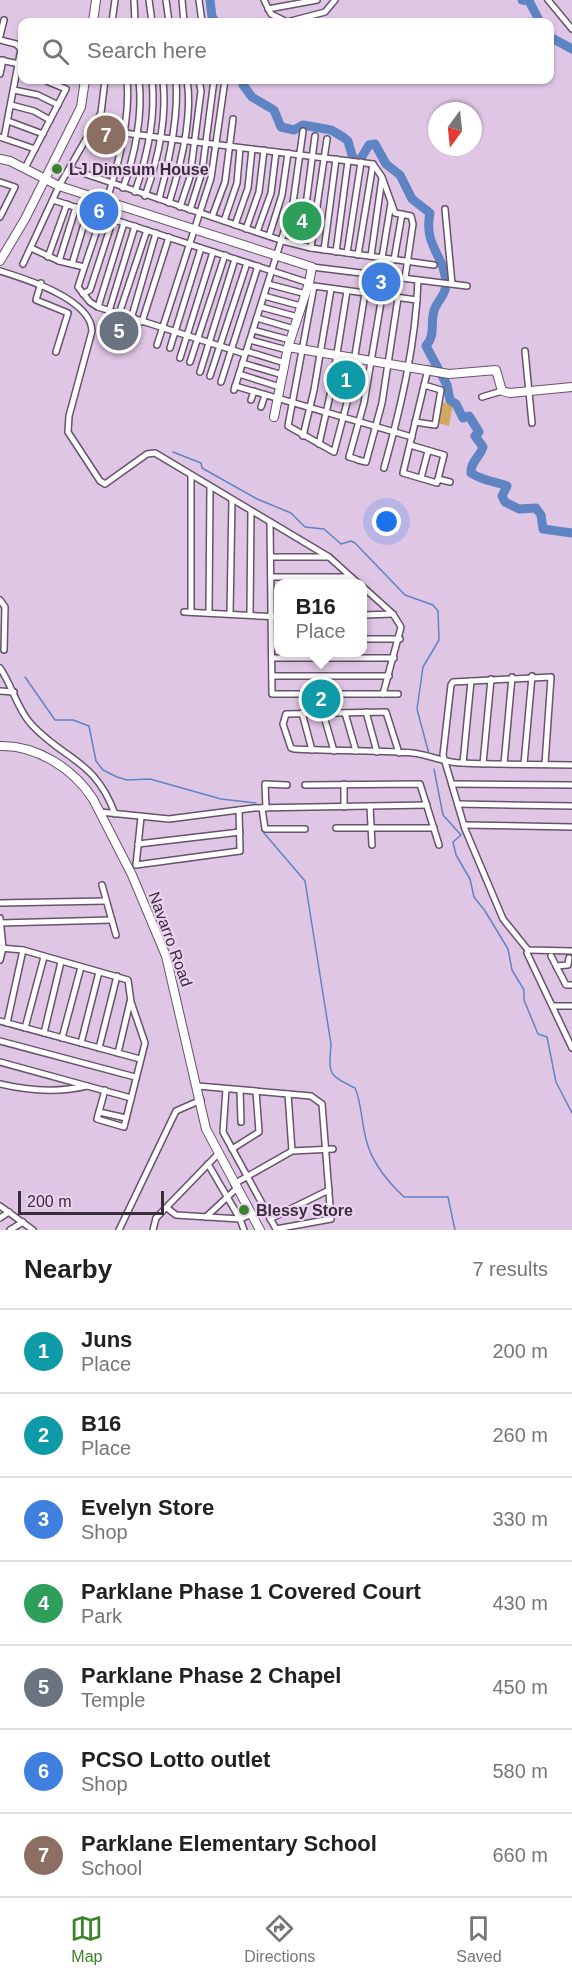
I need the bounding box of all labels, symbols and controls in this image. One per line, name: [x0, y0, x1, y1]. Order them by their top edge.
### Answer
search box: [18, 18, 554, 84]
icon: search: [39, 35, 72, 68]
text: Search here: [87, 38, 207, 63]
north arrow: [428, 102, 482, 156]
pin: 7: [86, 112, 126, 158]
place label: LJ Dimsum House: [69, 161, 209, 178]
marker: LJ Dimsum House: [50, 162, 64, 176]
pin: 6: [80, 188, 118, 234]
pin: 4: [282, 198, 322, 244]
pin: 3: [362, 260, 400, 304]
pin: 5: [100, 308, 138, 354]
pin: 1: [326, 358, 366, 403]
your location: [372, 507, 401, 536]
popup: [274, 579, 367, 657]
text: B16: [295, 594, 336, 619]
text: Place: [295, 620, 346, 642]
pin: 2: [302, 676, 340, 722]
street label: Navarro Road: [146, 889, 196, 989]
scale bar: [18, 1188, 164, 1216]
text: 200 m: [27, 1193, 71, 1210]
place label: Blessy Store: [256, 1202, 353, 1219]
marker: Blessy Store: [237, 1203, 251, 1217]
text: Nearby: [24, 1254, 112, 1284]
text: 7 results: [472, 1258, 548, 1280]
text: Juns: [81, 1327, 132, 1352]
text: 1: [38, 1340, 49, 1362]
text: 200 m: [492, 1340, 548, 1362]
text: Place: [81, 1353, 131, 1375]
text: B16: [81, 1411, 121, 1436]
text: 2: [38, 1424, 49, 1446]
text: 260 m: [492, 1424, 548, 1446]
text: Place: [81, 1437, 131, 1459]
text: Evelyn Store: [81, 1495, 214, 1520]
text: 3: [38, 1508, 49, 1530]
text: 330 m: [492, 1508, 548, 1530]
text: Shop: [81, 1521, 128, 1543]
text: Parklane Phase 1 Covered Court: [81, 1579, 421, 1604]
text: 4: [38, 1592, 49, 1614]
text: 430 m: [492, 1592, 548, 1614]
text: Park: [81, 1605, 122, 1627]
text: Parklane Phase 2 Chapel: [81, 1663, 341, 1688]
text: 5: [38, 1676, 49, 1698]
text: 450 m: [492, 1676, 548, 1698]
text: Temple: [81, 1689, 145, 1711]
text: PCSO Lotto outlet: [81, 1747, 270, 1772]
text: 6: [38, 1760, 49, 1782]
text: 580 m: [492, 1760, 548, 1782]
text: Shop: [81, 1773, 128, 1795]
text: Parklane Elementary School: [81, 1831, 377, 1856]
text: 7: [38, 1844, 49, 1866]
text: 660 m: [492, 1844, 548, 1866]
text: School: [81, 1857, 142, 1879]
tab: Map: [70, 1912, 103, 1966]
tab: Directions: [244, 1912, 315, 1966]
tab: Saved: [456, 1912, 502, 1966]

